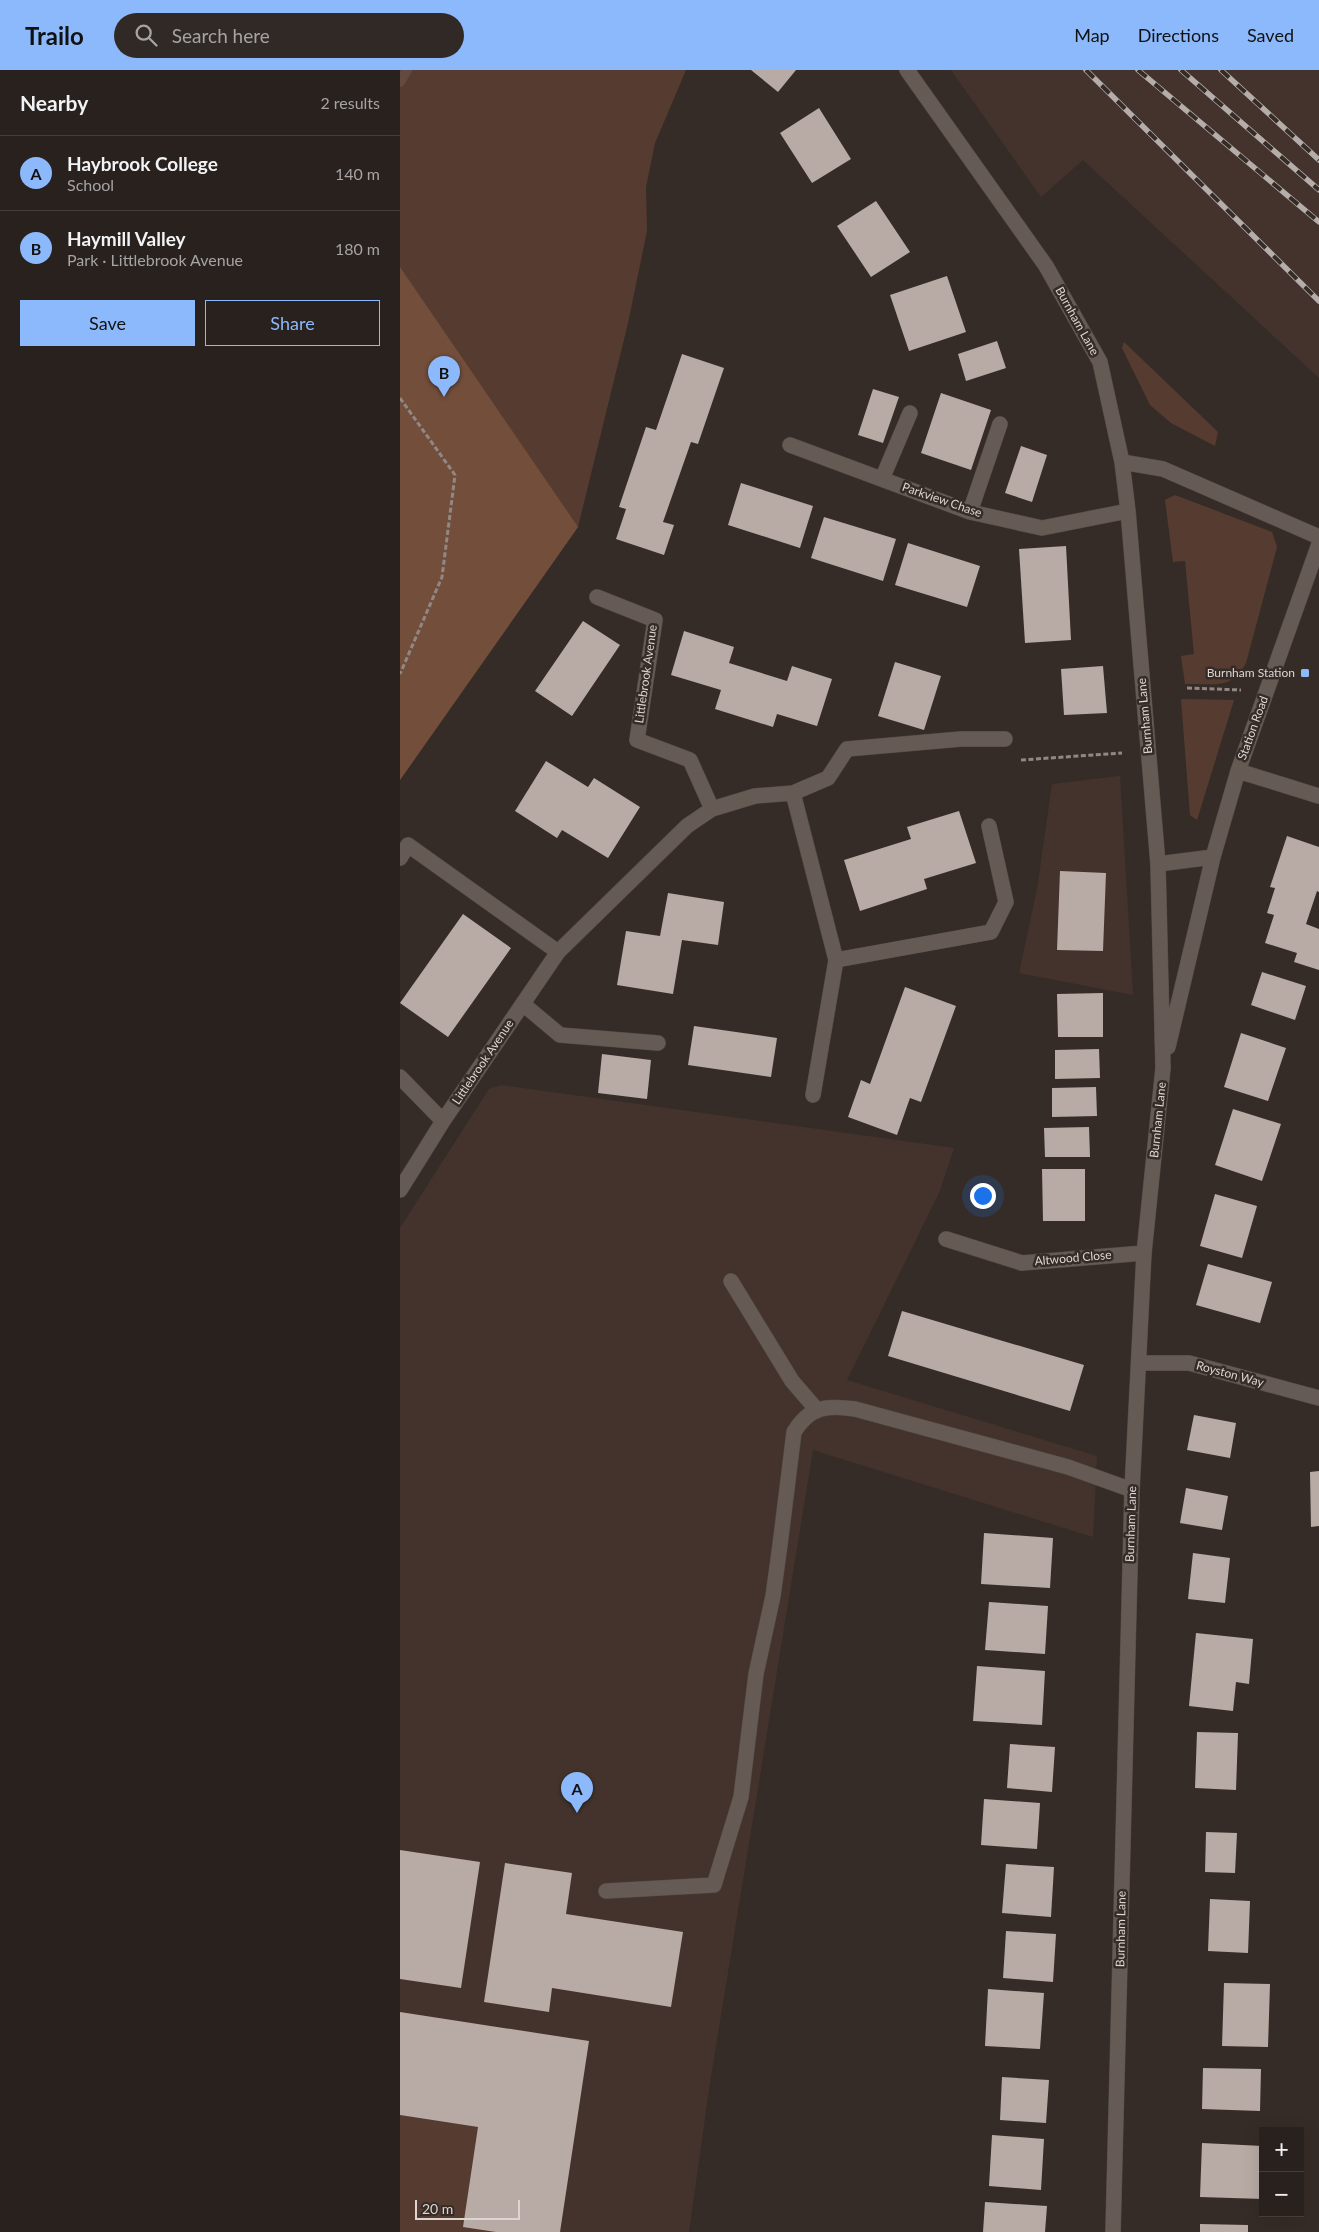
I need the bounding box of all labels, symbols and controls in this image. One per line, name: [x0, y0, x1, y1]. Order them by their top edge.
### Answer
search box: [114, 13, 464, 58]
text: Trailo: [25, 21, 84, 50]
icon: search: [132, 21, 160, 49]
text: Search here: [172, 24, 270, 47]
text: Map: [1074, 24, 1110, 46]
text: Directions: [1138, 24, 1219, 46]
text: Saved: [1247, 24, 1294, 46]
text: Nearby: [20, 90, 88, 115]
text: 2 results: [320, 93, 380, 112]
text: Haybrook College: [67, 152, 218, 175]
text: A: [30, 164, 42, 183]
text: 140 m: [335, 164, 380, 183]
text: School: [67, 175, 114, 194]
text: Haymill Valley: [67, 227, 186, 250]
text: B: [31, 239, 41, 258]
text: 180 m: [335, 239, 380, 258]
text: Park · Littlebrook Avenue: [67, 250, 243, 269]
street label: Burnham Lane: [1052, 284, 1102, 358]
button: Save: [20, 300, 195, 346]
button: Share: [205, 300, 380, 346]
pin: B: [428, 356, 460, 397]
street label: Parkview Chase: [900, 479, 984, 520]
street label: Littlebrook Avenue: [631, 624, 660, 724]
place label: Burnham Station: [1207, 665, 1295, 680]
marker: Burnham Station: [1299, 667, 1311, 679]
street label: Burnham Lane: [1134, 677, 1155, 755]
street label: Station Road: [1234, 694, 1271, 762]
street label: Littlebrook Avenue: [449, 1016, 517, 1107]
street label: Burnham Lane: [1146, 1081, 1169, 1159]
your location: [970, 1183, 996, 1209]
street label: Altwood Close: [1034, 1247, 1112, 1268]
street label: Royston Way: [1195, 1357, 1266, 1390]
street label: Burnham Lane: [1122, 1486, 1139, 1562]
pin: A: [561, 1772, 593, 1813]
street label: Burnham Lane: [1112, 1891, 1129, 1967]
map controls: [1259, 2127, 1304, 2217]
button: +: [1259, 2127, 1304, 2172]
button: −: [1259, 2172, 1304, 2217]
scale bar: [415, 2197, 520, 2220]
text: 20 m: [422, 2200, 453, 2217]

